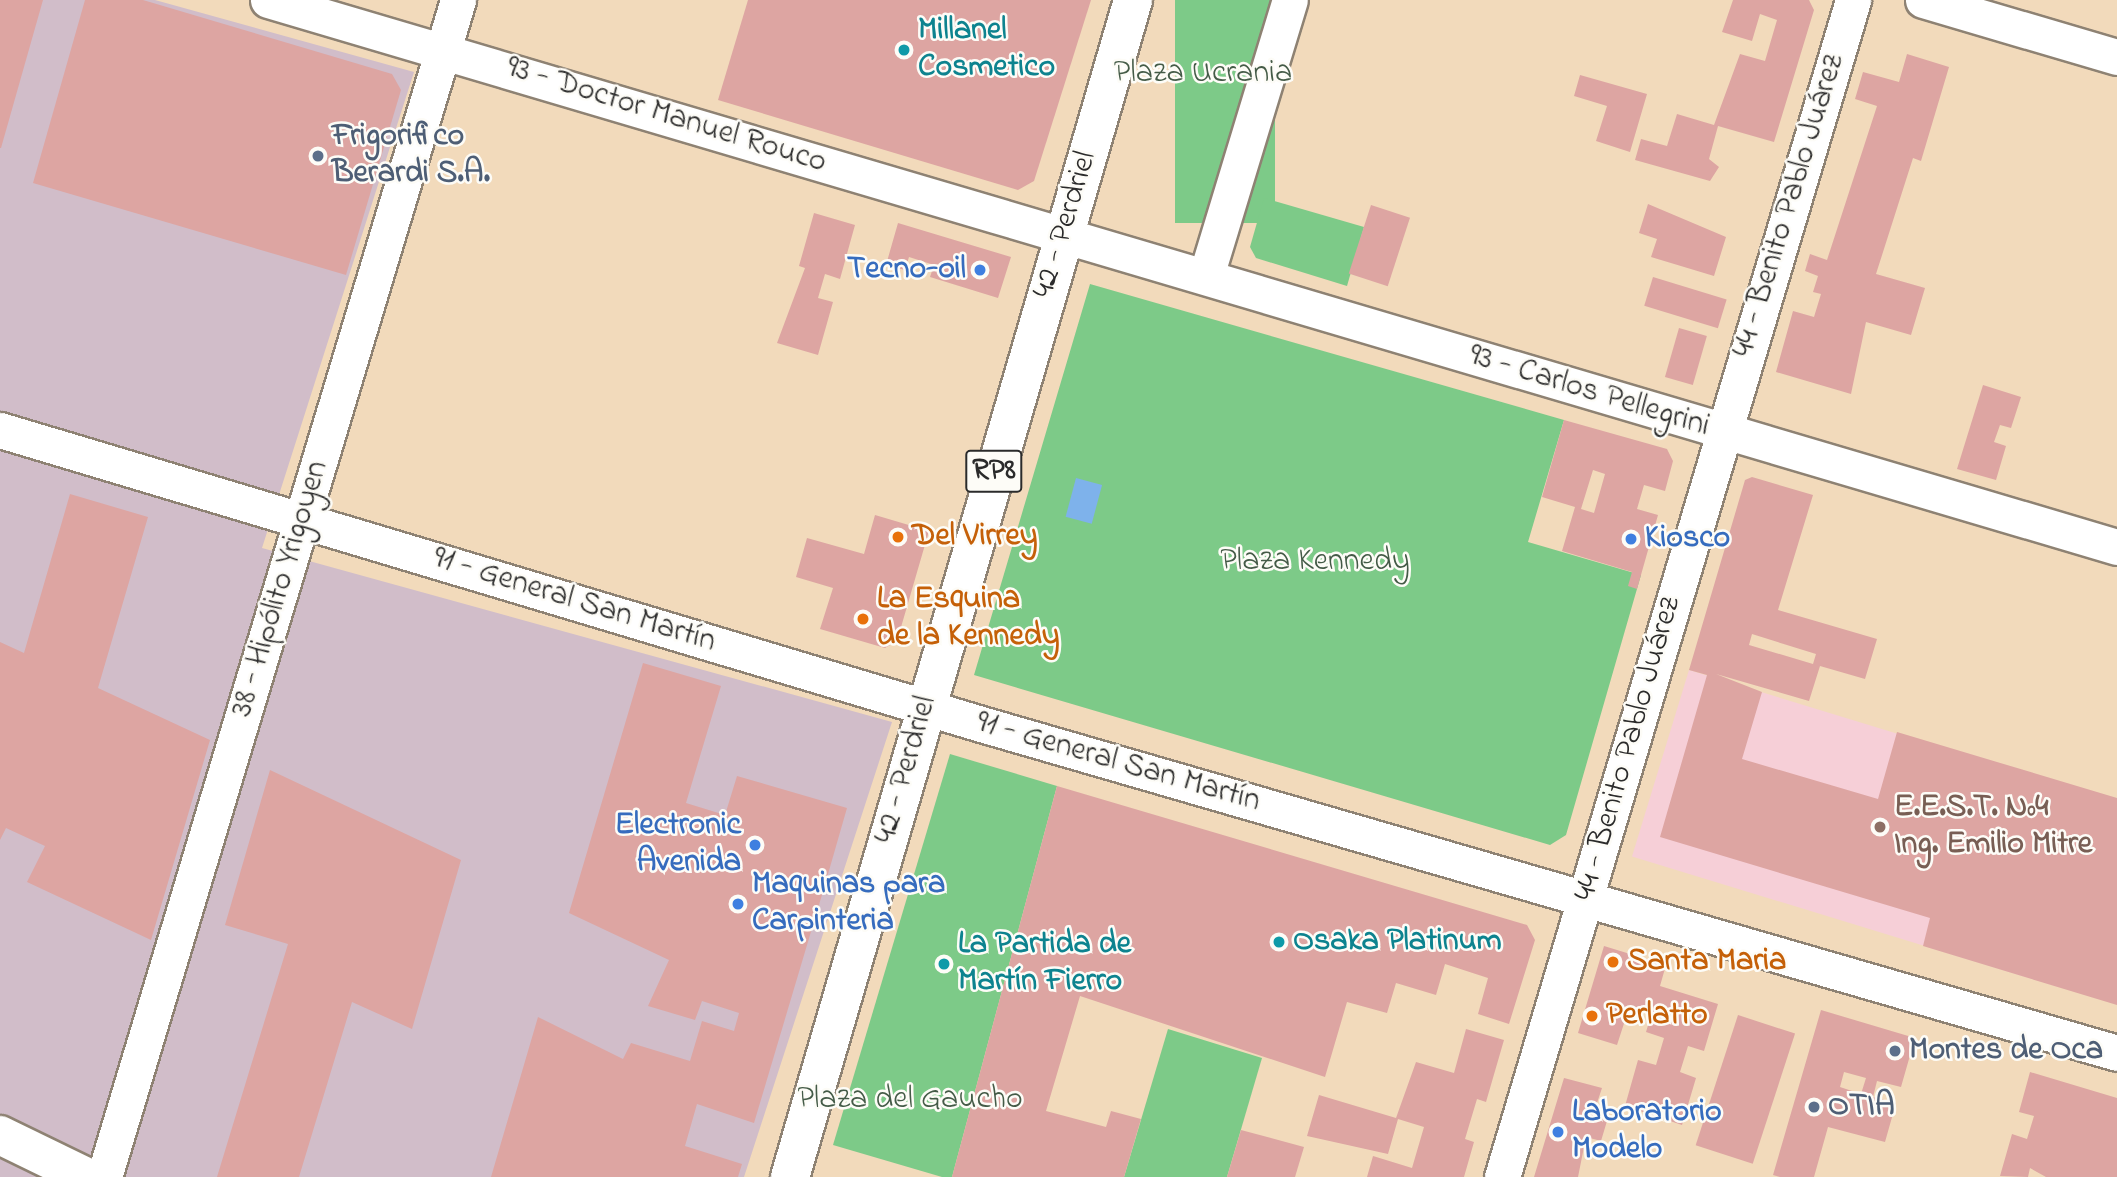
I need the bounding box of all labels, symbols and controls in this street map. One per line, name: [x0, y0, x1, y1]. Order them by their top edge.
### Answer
place label: Millanel Cosmetico: [918, 13, 1055, 88]
marker: Millanel Cosmetico: [896, 42, 912, 58]
street label: 93 - Doctor Manuel Rouco: [502, 49, 830, 183]
street label: 44 - Benito Pablo Juárez: [1726, 50, 1854, 362]
park label: Plaza Ucrania: [1114, 55, 1292, 93]
place label: Frigorifico Berardi S.A.: [332, 119, 490, 194]
street label: 42 - Perdriel: [1026, 147, 1106, 303]
marker: Frigorifico Berardi S.A.: [310, 148, 326, 164]
place label: Tecno-oil: [847, 251, 966, 289]
marker: Tecno-oil: [972, 262, 988, 278]
street label: 93 - Carlos Pellegrini: [1464, 337, 1714, 447]
road number: RP8: [964, 445, 1024, 498]
street label: 38 - Hipólito Yrigoyen: [224, 456, 338, 722]
place label: Del Virrey: [912, 518, 1038, 556]
place label: Kiosco: [1645, 520, 1730, 558]
marker: Del Virrey: [890, 529, 906, 545]
marker: Kiosco: [1623, 531, 1639, 547]
street label: 91 - General San Martín: [428, 540, 720, 662]
park label: Plaza Kennedy: [1220, 543, 1410, 581]
place label: La Esquina de la Kennedy: [877, 582, 1059, 657]
street label: 44 - Benito Pablo Juárez: [1567, 592, 1691, 906]
marker: La Esquina de la Kennedy: [855, 611, 871, 627]
street label: 42 - Perdriel: [868, 692, 946, 848]
street label: 91 - General San Martín: [972, 704, 1264, 822]
place label: E.E.S.T. Nº4 Ing. Emilio Mitre: [1894, 790, 2092, 865]
place label: Electronic Avenida: [615, 808, 741, 883]
marker: E.E.S.T. Nº4 Ing. Emilio Mitre: [1872, 819, 1888, 835]
marker: Electronic Avenida: [747, 837, 763, 853]
place label: Maquinas para Carpinteria: [752, 867, 945, 942]
marker: Maquinas para Carpinteria: [730, 896, 746, 912]
place label: Osaka Platinum: [1293, 923, 1501, 961]
place label: La Partida de Martín Fierro: [958, 927, 1131, 1002]
marker: Osaka Platinum: [1271, 934, 1287, 950]
place label: Santa Maria: [1627, 943, 1786, 981]
marker: Santa Maria: [1605, 954, 1621, 970]
marker: La Partida de Martín Fierro: [936, 956, 952, 972]
place label: Perlatto: [1606, 997, 1708, 1035]
marker: Perlatto: [1584, 1008, 1600, 1024]
place label: Montes de Oca: [1909, 1032, 2103, 1070]
marker: Montes de Oca: [1887, 1043, 1903, 1059]
park label: Plaza del Gaucho: [797, 1081, 1023, 1119]
place label: OTIA: [1828, 1088, 1895, 1126]
place label: Laboratorio Modelo: [1572, 1095, 1722, 1170]
marker: OTIA: [1806, 1099, 1822, 1115]
marker: Laboratorio Modelo: [1550, 1124, 1566, 1140]

